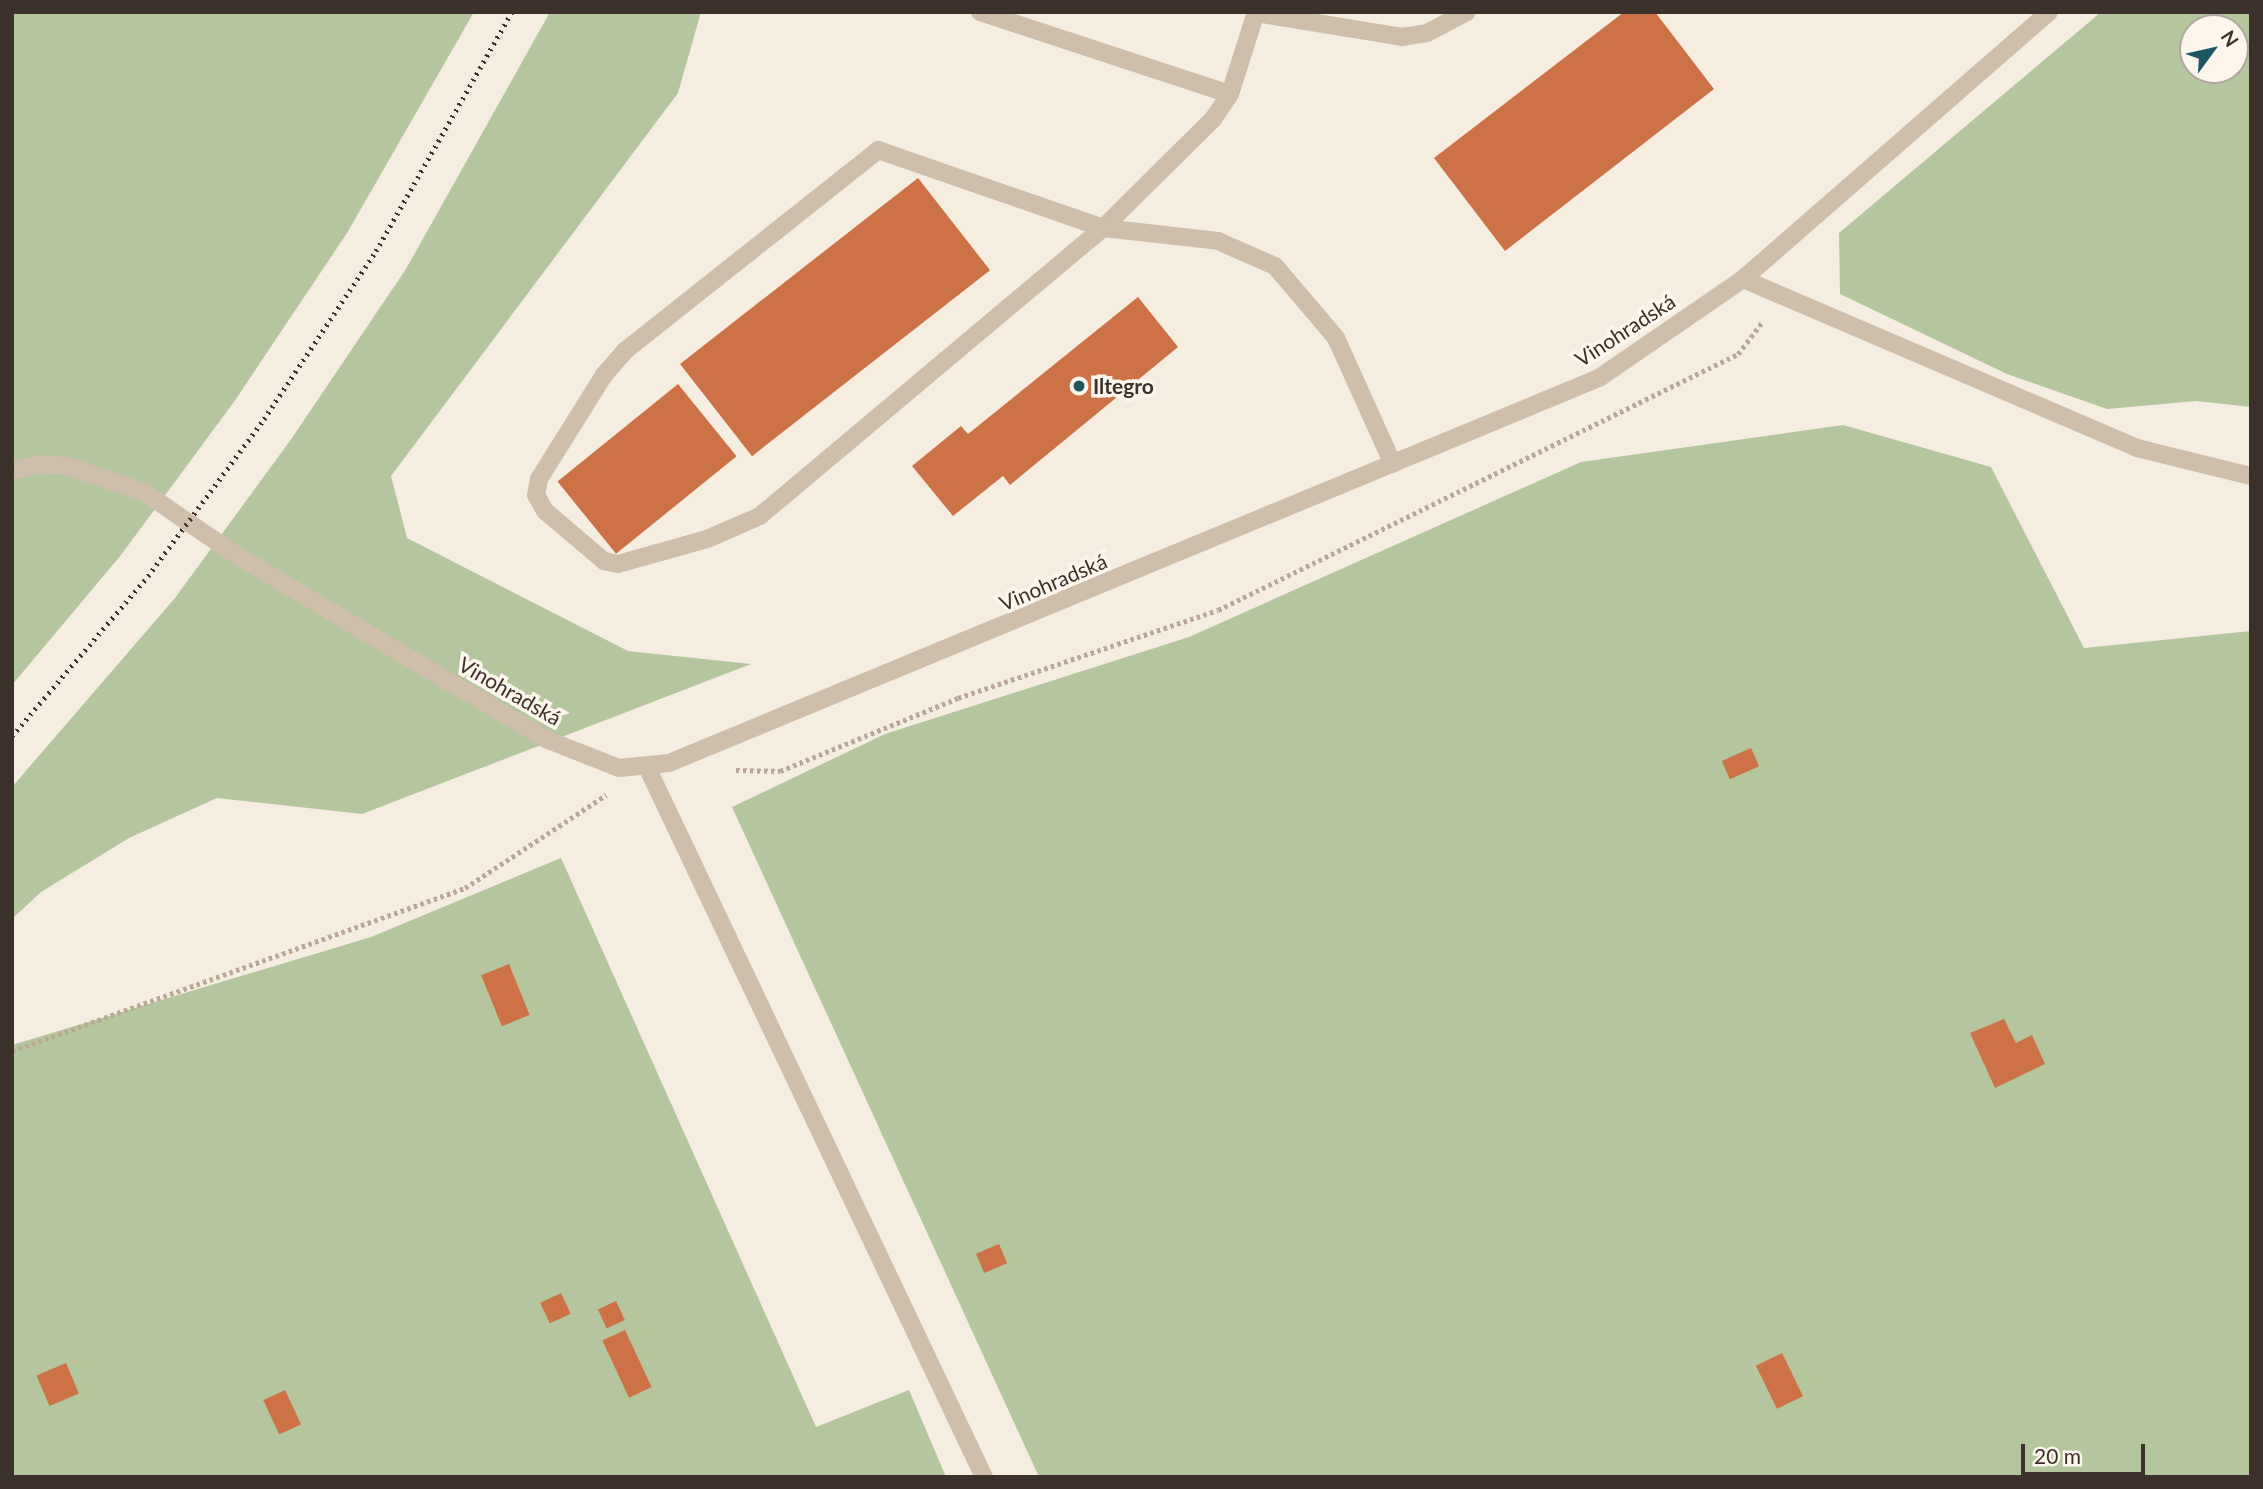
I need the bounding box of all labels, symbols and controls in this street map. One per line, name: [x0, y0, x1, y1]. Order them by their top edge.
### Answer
north arrow: [2179, 14, 2249, 84]
text: N: [2217, 26, 2244, 51]
street label: Vinohradská: [1570, 288, 1680, 372]
place label: Iltegro: [1093, 373, 1154, 399]
marker: Iltegro: [1071, 378, 1087, 394]
street label: Vinohradská: [995, 548, 1111, 616]
street label: Vinohradská: [454, 651, 566, 731]
scale bar: [2025, 1430, 2149, 1474]
text: 20 m: [2034, 1443, 2081, 1468]

